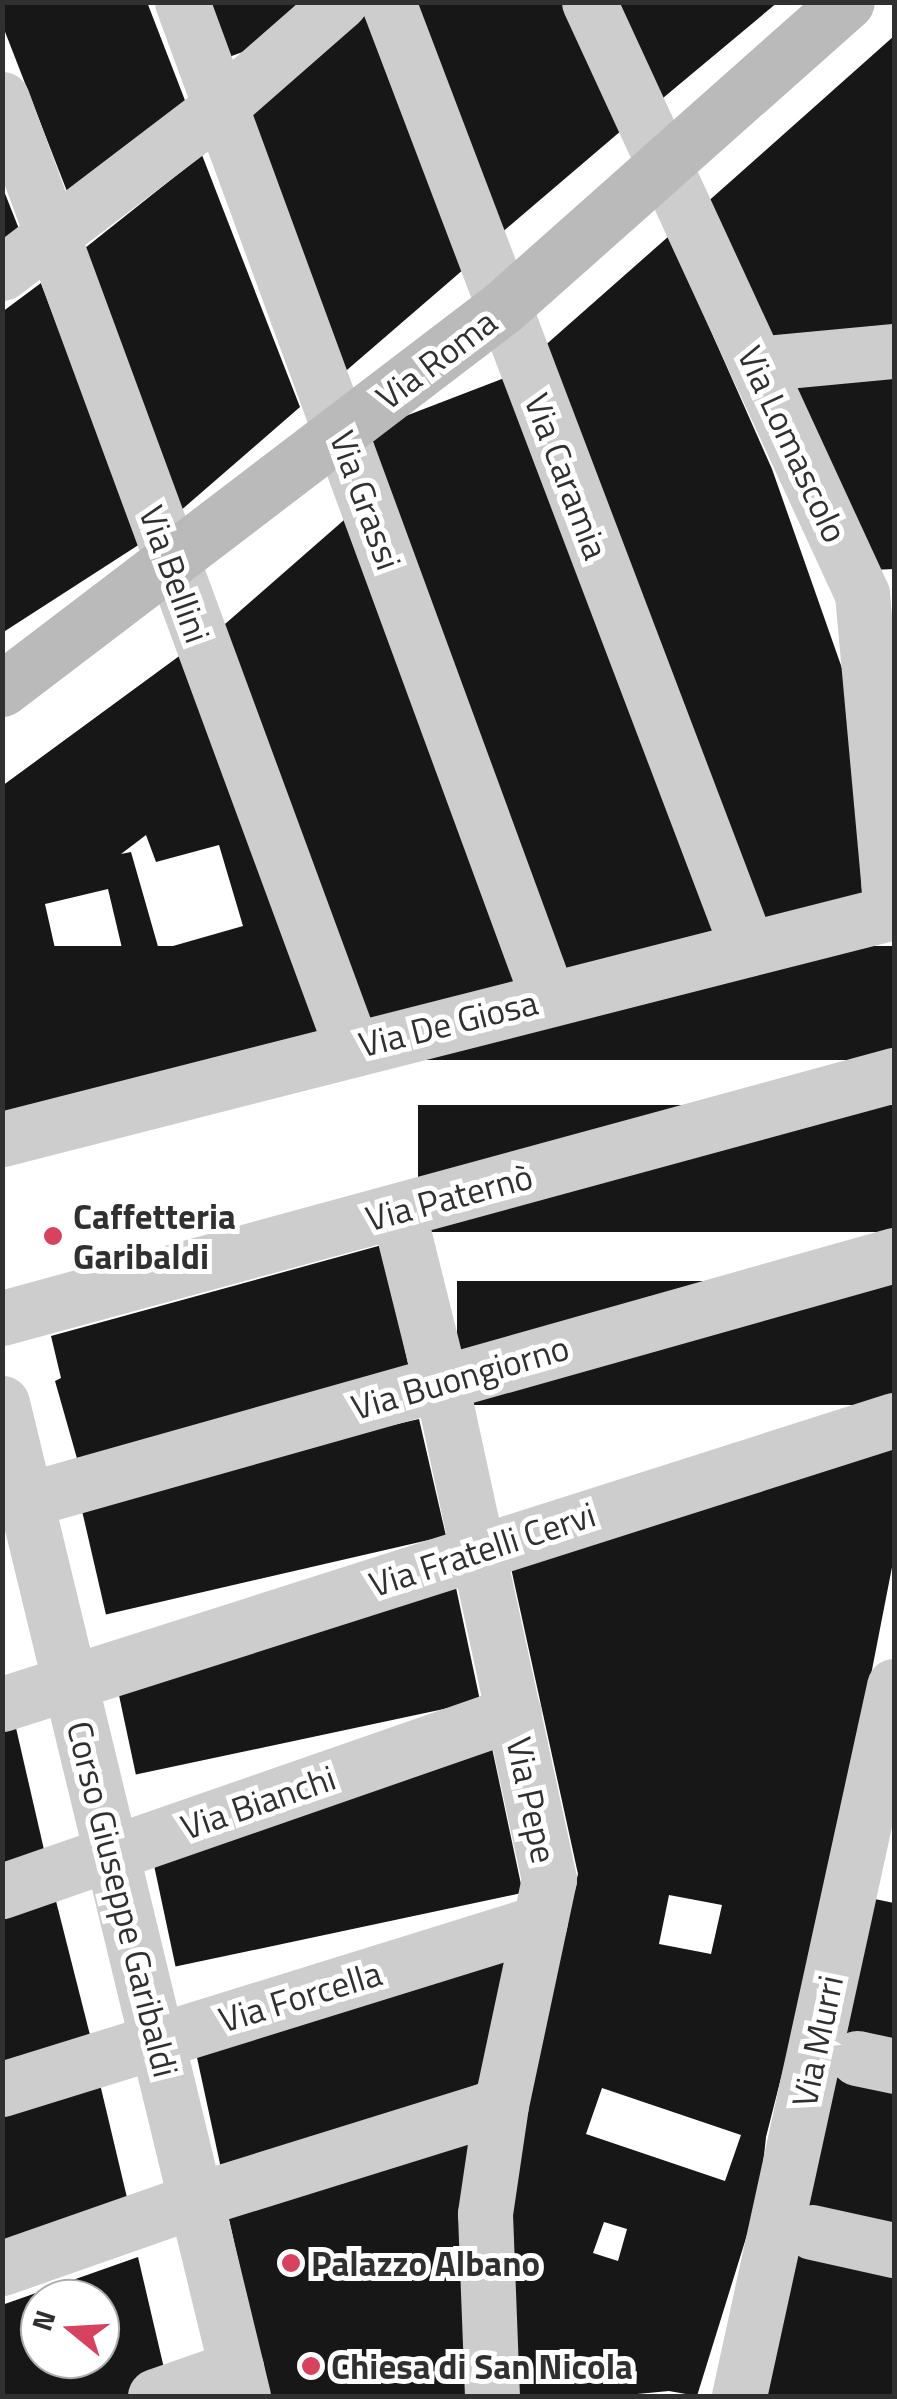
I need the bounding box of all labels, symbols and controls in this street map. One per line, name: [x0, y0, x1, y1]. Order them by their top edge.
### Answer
street label: Via Roma: [368, 300, 504, 418]
street label: Via Lomascolo: [729, 339, 857, 549]
street label: Via Caramia: [516, 387, 618, 565]
street label: Via Grassi: [322, 425, 410, 575]
street label: Via Bellini: [131, 500, 219, 648]
street label: Via De Giosa: [354, 981, 542, 1065]
street label: Via Paternò: [361, 1155, 537, 1239]
place label: Caffetteria Garibaldi: [73, 1195, 236, 1277]
marker: Caffetteria Garibaldi: [42, 1225, 64, 1247]
street label: Via Buongiorno: [346, 1326, 574, 1428]
street label: Via Fratelli Cervi: [364, 1493, 600, 1605]
street label: Corso Giuseppe Garibaldi: [58, 1717, 188, 2081]
street label: Via Pepe: [498, 1733, 566, 1867]
street label: Via Bianchi: [175, 1756, 341, 1848]
street label: Via Forcella: [214, 1951, 386, 2041]
street label: Via Murri: [783, 1972, 851, 2110]
place label: Palazzo Albano: [311, 2242, 540, 2284]
marker: Palazzo Albano: [280, 2252, 302, 2274]
north arrow: [20, 2279, 120, 2379]
text: N: [19, 2304, 66, 2336]
place label: Chiesa di San Nicola: [331, 2345, 633, 2387]
marker: Chiesa di San Nicola: [300, 2355, 322, 2377]

